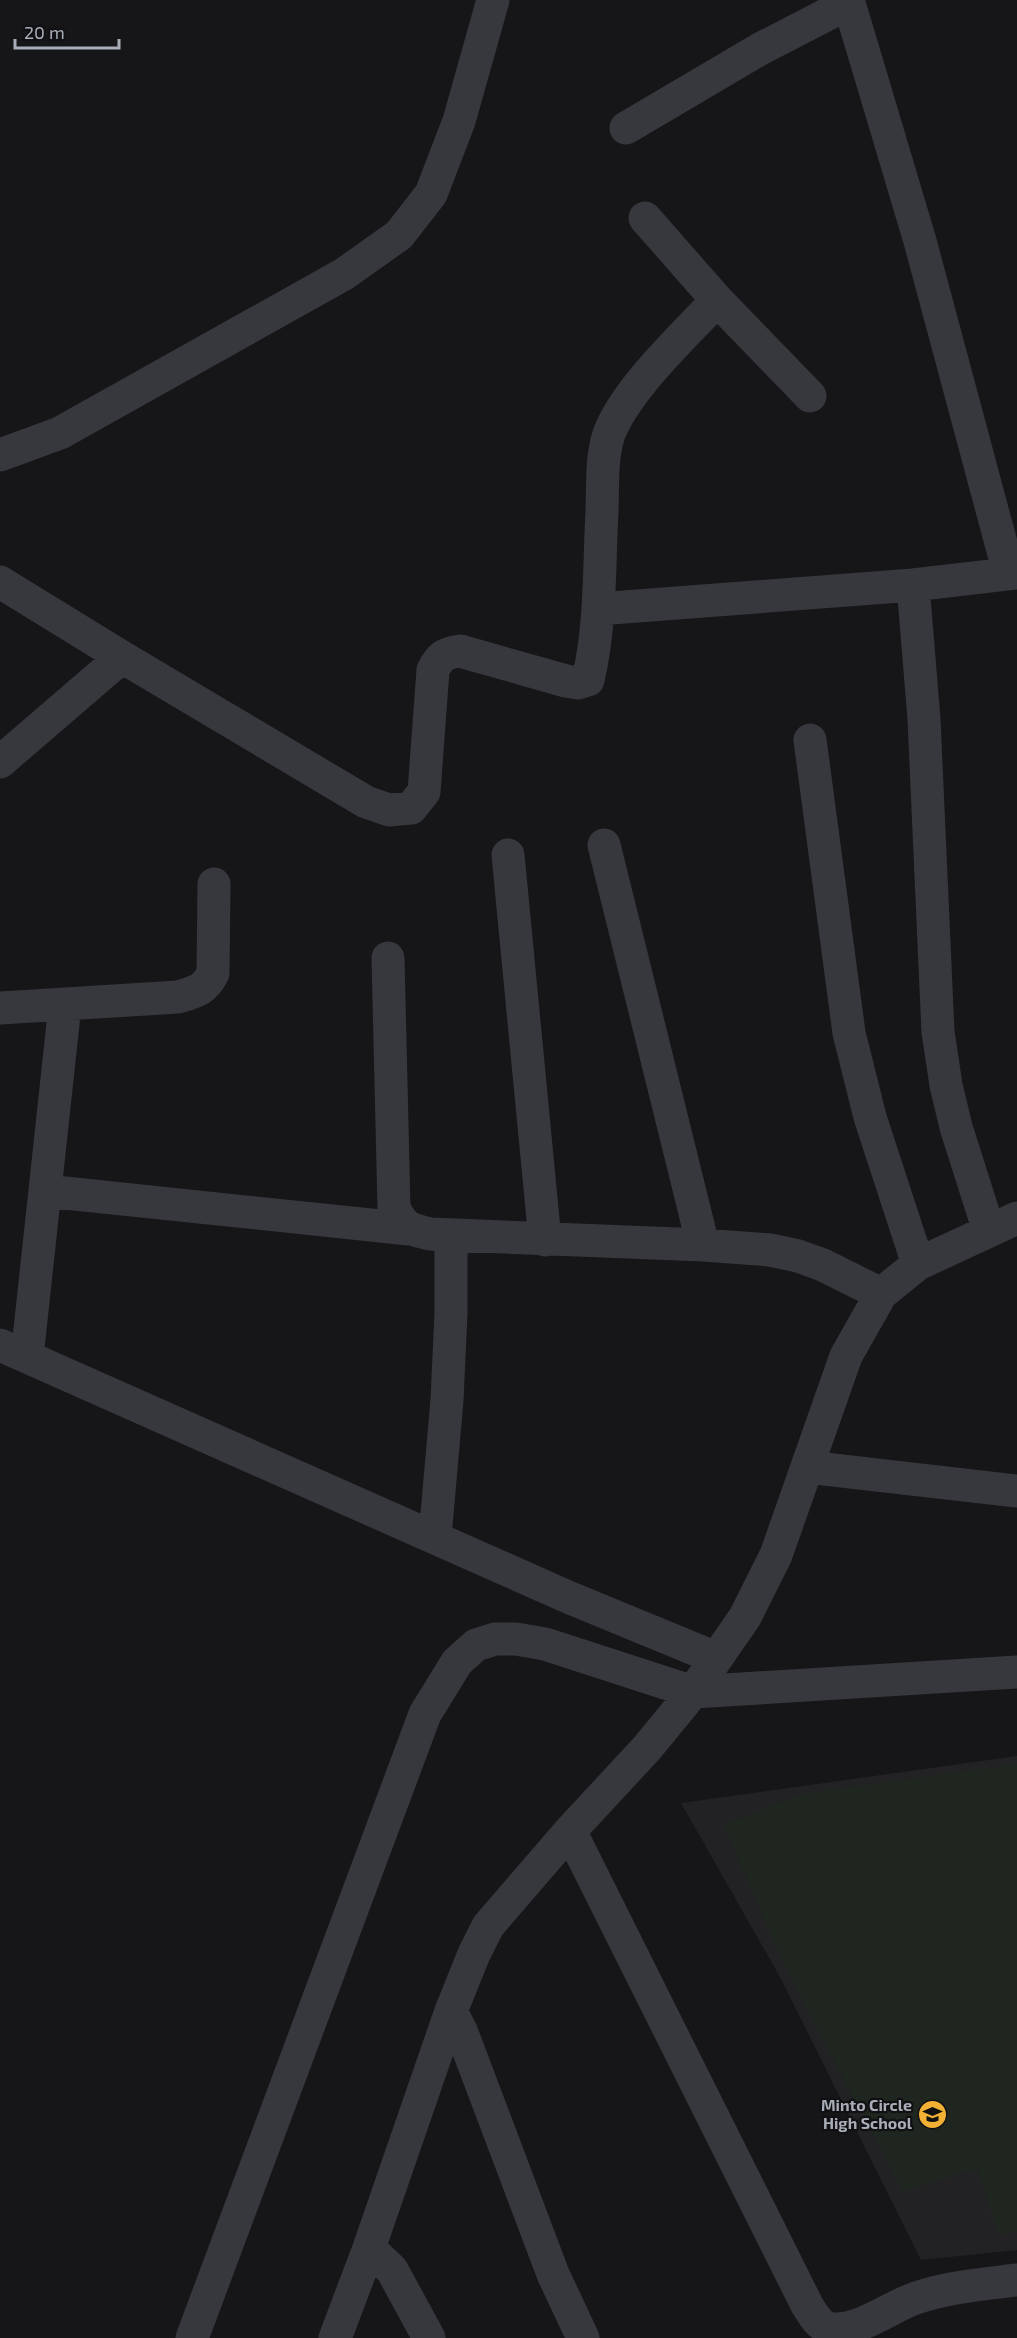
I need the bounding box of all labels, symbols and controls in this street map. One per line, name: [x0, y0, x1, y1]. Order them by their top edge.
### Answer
scale bar: [15, 12, 118, 50]
text: 20 m: [24, 21, 65, 43]
place label: Minto Circle High School: [821, 2095, 913, 2132]
school or university icon: Minto Circle High School: [917, 2098, 949, 2130]

